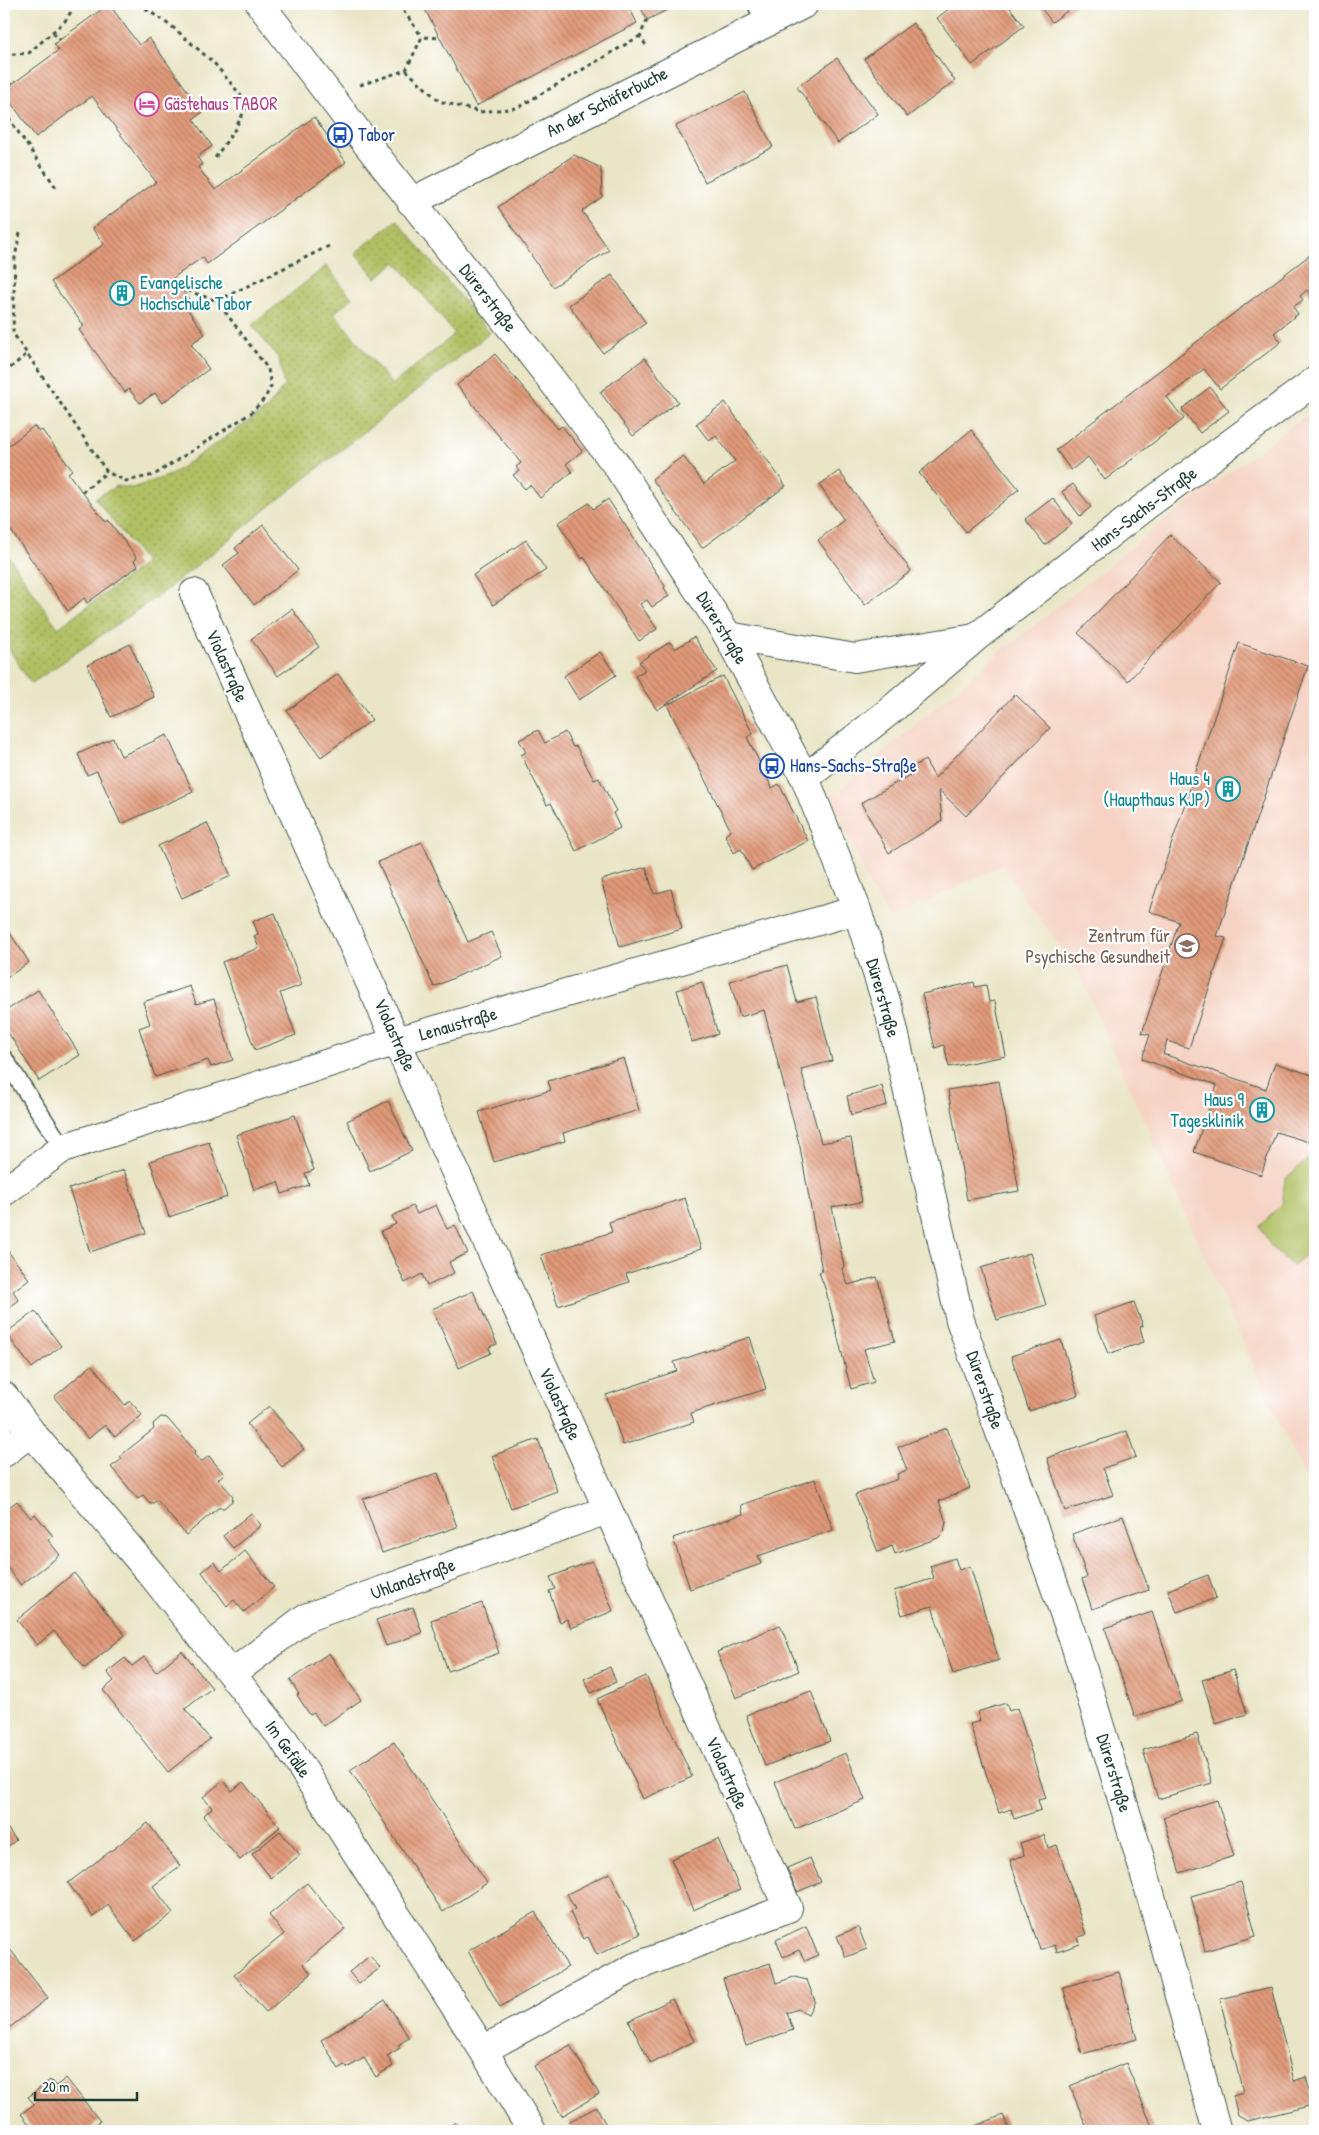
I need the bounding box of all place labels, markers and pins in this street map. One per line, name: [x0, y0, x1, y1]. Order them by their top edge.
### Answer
hotel icon: Gästehaus TABOR: [134, 91, 160, 117]
place label: Gästehaus TABOR: [164, 91, 277, 116]
bus stop icon: Tabor: [327, 122, 353, 148]
place label: Tabor: [358, 122, 395, 147]
place label: Evangelische Hochschule Tabor: [140, 270, 252, 316]
building icon: Evangelische Hochschule Tabor: [109, 280, 135, 306]
bus stop icon: Hans-Sachs-Straße: [759, 753, 785, 779]
place label: Hans-Sachs-Straße: [790, 753, 917, 778]
place label: Haus 4 (Haupthaus KJP): [1103, 766, 1210, 812]
building icon: Haus 4 (Haupthaus KJP): [1215, 776, 1241, 802]
place label: Zentrum für Psychische Gesundheit: [1025, 923, 1171, 969]
school or university icon: Zentrum für Psychische Gesundheit: [1174, 933, 1200, 959]
place label: Haus 9 Tagesklinik: [1170, 1087, 1245, 1133]
building icon: Haus 9 Tagesklinik: [1249, 1097, 1275, 1123]

